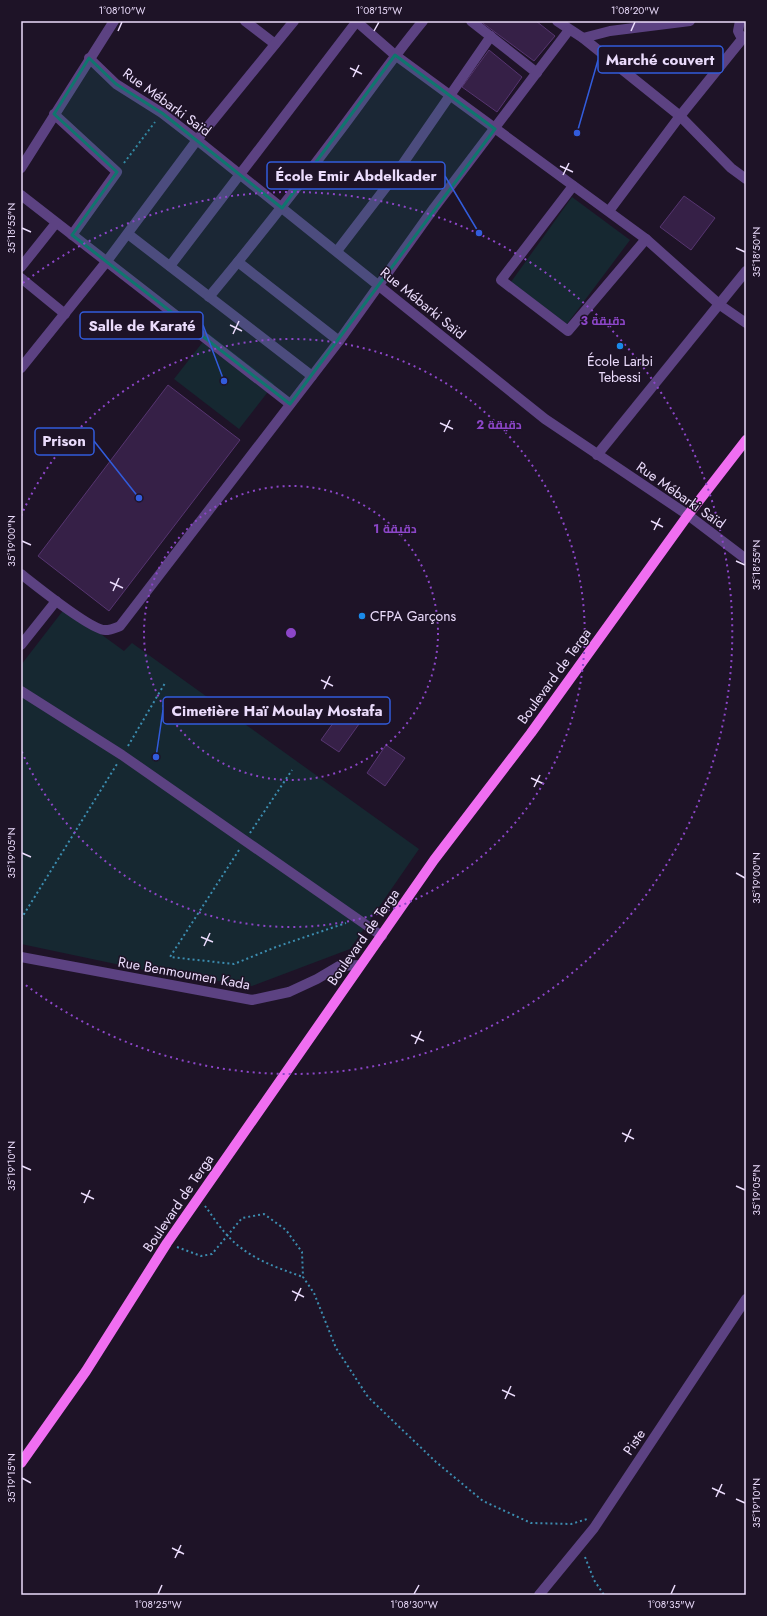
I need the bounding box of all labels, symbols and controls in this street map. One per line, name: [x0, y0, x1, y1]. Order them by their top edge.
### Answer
text: 1°08'10"W: [99, 3, 145, 18]
text: 1°08'15"W: [356, 3, 402, 18]
text: 1°08'20"W: [611, 3, 659, 18]
callout: Marché couvert: [598, 46, 723, 73]
text: Marché couvert: [606, 49, 714, 71]
street label: Rue Mébarki Saïd: [119, 63, 215, 141]
callout: École Emir Abdelkader: [267, 162, 445, 189]
text: École Emir Abdelkader: [275, 165, 438, 187]
text: 35°18'55"N: [4, 203, 19, 253]
text: 35°18'50"N: [749, 227, 764, 277]
street label: Rue Mébarki Saïd: [376, 262, 470, 344]
callout: Salle de Karaté: [80, 312, 203, 339]
text: 3 دقيقة: [581, 312, 626, 330]
text: Salle de Karaté: [88, 315, 196, 337]
marker: École Larbi Tebessi: [615, 341, 625, 351]
place label: École Larbi Tebessi: [587, 351, 653, 387]
text: 2 دقيقة: [476, 416, 522, 434]
callout: Prison: [35, 428, 94, 455]
text: Prison: [42, 430, 86, 452]
street label: Rue Mébarki Saïd: [632, 457, 730, 533]
text: 35°19'00"N: [4, 515, 19, 567]
text: 1 دقيقة: [373, 520, 417, 538]
text: 35°18'55"N: [749, 540, 764, 590]
place label: CFPA Garçons: [370, 606, 457, 626]
marker: CFPA Garçons: [357, 611, 367, 621]
street label: Boulevard de Terga: [512, 624, 596, 728]
centre of rings: [284, 626, 298, 640]
callout: Cimetière Haï Moulay Mostafa: [163, 697, 390, 724]
text: Cimetière Haï Moulay Mostafa: [172, 700, 382, 722]
text: 35°19'05"N: [4, 827, 19, 879]
text: 35°19'00"N: [749, 852, 764, 904]
street label: Boulevard de Terga: [322, 885, 404, 989]
street label: Rue Benmoumen Kada: [116, 952, 252, 994]
text: 35°19'10"N: [4, 1141, 19, 1191]
street label: Boulevard de Terga: [138, 1150, 218, 1256]
text: 35°19'05"N: [749, 1164, 764, 1216]
street label: Piste: [618, 1425, 650, 1459]
text: 35°19'15"N: [4, 1453, 19, 1503]
text: 35°19'10"N: [749, 1478, 764, 1528]
text: 1°08'25"W: [134, 1597, 182, 1612]
text: 1°08'30"W: [390, 1597, 438, 1612]
text: 1°08'35"W: [647, 1597, 695, 1612]

